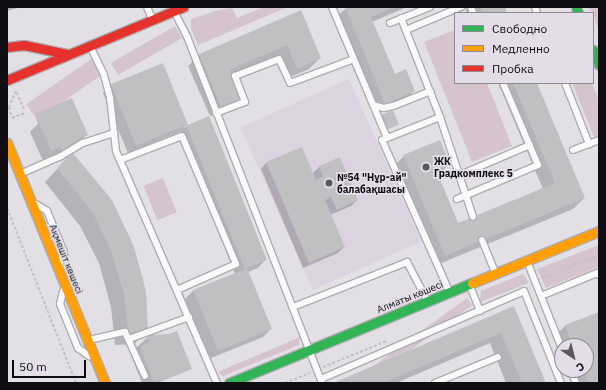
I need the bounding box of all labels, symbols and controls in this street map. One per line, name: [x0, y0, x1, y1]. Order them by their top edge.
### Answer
legend: [454, 12, 594, 84]
text: Свободно: [492, 21, 547, 36]
text: Медленно: [492, 41, 550, 56]
text: Пробка: [492, 61, 534, 76]
place label: ЖК Градкомплекс 5: [434, 155, 513, 178]
marker: ЖК Градкомплекс 5: [421, 162, 431, 172]
place label: №54 "Нұр-ай" балабақшасы: [337, 171, 406, 194]
marker: №54 "Нұр-ай" балабақшасы: [324, 178, 334, 188]
street label: Ақмешіт көшесі: [47, 222, 85, 296]
street label: Алматы көшесі: [375, 278, 445, 316]
north arrow: [554, 338, 594, 378]
scale bar: [14, 352, 88, 378]
text: 50 m: [19, 359, 47, 374]
text: С: [573, 359, 587, 375]

